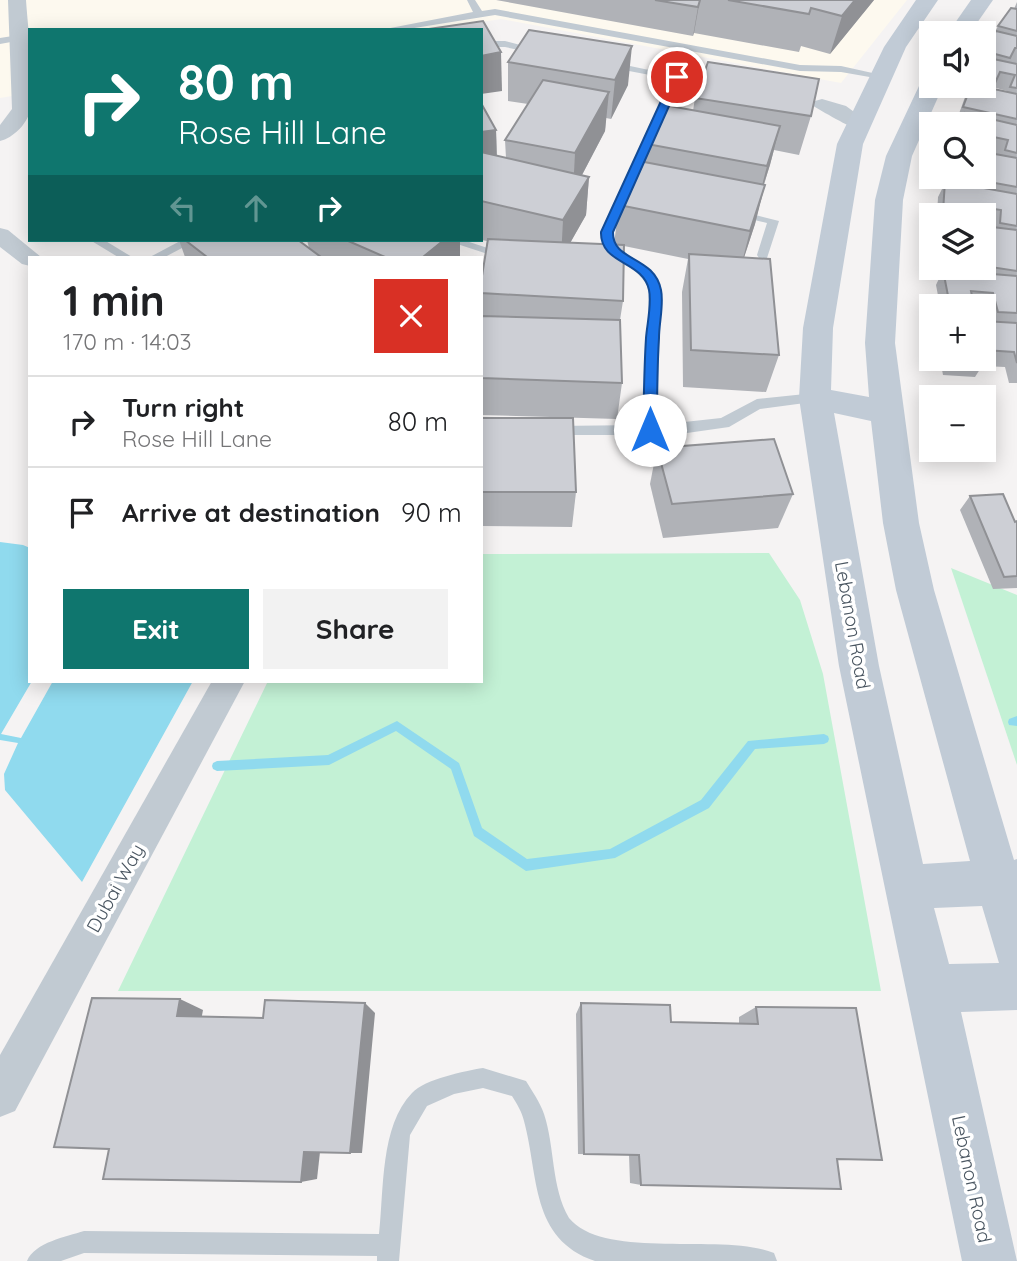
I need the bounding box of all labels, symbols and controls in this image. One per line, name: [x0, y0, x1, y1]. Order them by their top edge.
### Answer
map controls: [919, 21, 996, 462]
button: sound: [919, 21, 996, 98]
pin: [647, 47, 707, 107]
text: 80 m: [178, 51, 294, 112]
icon: right: [63, 56, 154, 147]
icon: arrive: [658, 58, 696, 96]
text: Rose Hill Lane: [178, 112, 387, 152]
button: search: [919, 112, 996, 189]
icon: left: [164, 189, 202, 227]
icon: ahead: [237, 189, 275, 227]
icon: right: [310, 189, 348, 227]
button: layers: [919, 203, 996, 280]
text: 1 min: [63, 274, 165, 327]
button: close: [374, 279, 448, 353]
button: +: [919, 294, 996, 371]
text: 170 m · 14:03: [63, 327, 192, 356]
button: −: [919, 385, 996, 462]
text: Turn right: [122, 391, 244, 424]
position arrow: [613, 393, 687, 467]
icon: right: [63, 403, 101, 441]
text: 80 m: [388, 405, 448, 438]
text: Rose Hill Lane: [122, 424, 272, 453]
icon: arrive: [63, 494, 101, 532]
text: Arrive at destination: [122, 496, 380, 529]
text: 90 m: [401, 496, 462, 529]
street label: Lebanon Road: [830, 559, 876, 691]
button: Exit: [63, 589, 249, 669]
button: Share: [263, 589, 448, 669]
street label: Dubai Way: [81, 840, 149, 936]
street label: Lebanon Road: [947, 1113, 997, 1245]

